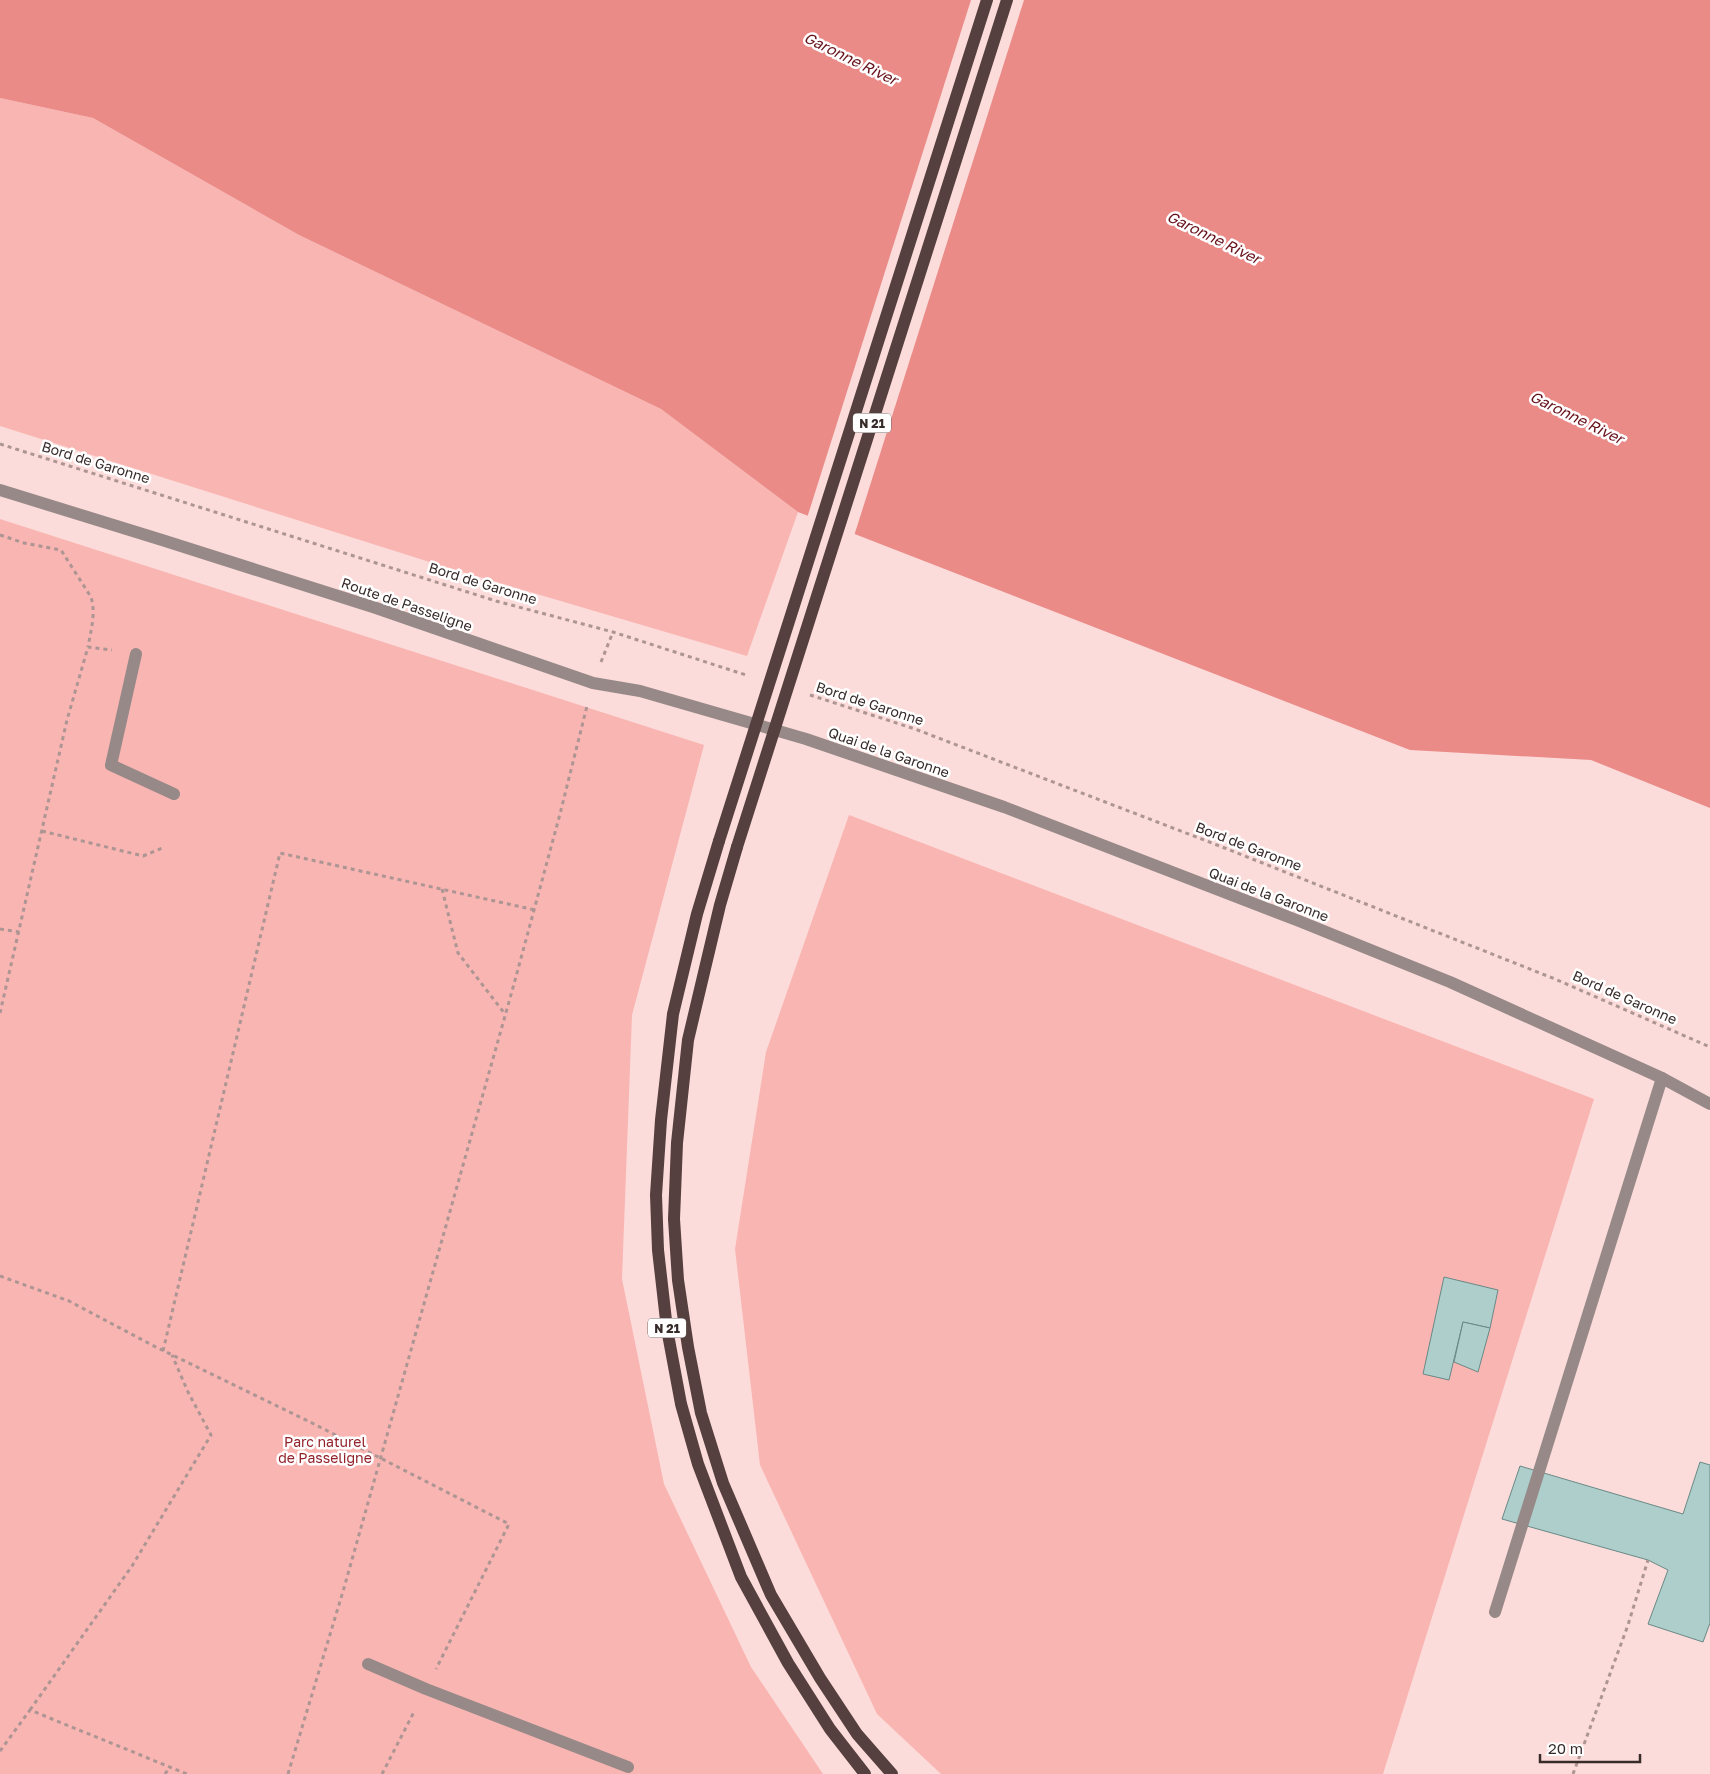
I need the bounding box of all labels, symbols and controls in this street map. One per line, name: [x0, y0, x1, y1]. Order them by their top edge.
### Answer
water label: Garonne River: [801, 28, 902, 89]
water label: Garonne River: [1164, 207, 1265, 268]
water label: Garonne River: [1527, 387, 1628, 448]
road number: N 21: [853, 413, 891, 432]
street label: Bord de Garonne: [40, 437, 152, 487]
street label: Bord de Garonne: [427, 558, 539, 608]
street label: Route de Passeligne: [339, 574, 475, 634]
street label: Bord de Garonne: [814, 678, 926, 728]
street label: Quai de la Garonne: [826, 723, 952, 781]
street label: Bord de Garonne: [1194, 818, 1304, 874]
street label: Quai de la Garonne: [1207, 863, 1331, 925]
street label: Bord de Garonne: [1570, 966, 1680, 1028]
road number: N 21: [648, 1319, 686, 1338]
park label: Parc naturel de Passeligne: [278, 1433, 372, 1466]
scale bar: [1540, 1732, 1640, 1764]
text: 20 m: [1548, 1739, 1583, 1757]

